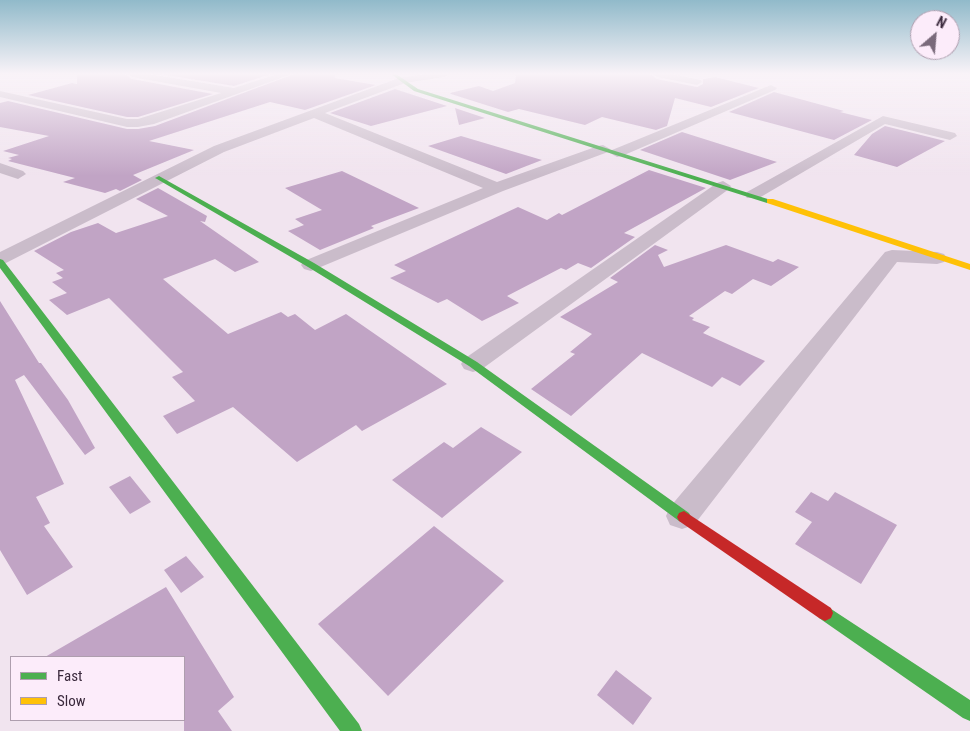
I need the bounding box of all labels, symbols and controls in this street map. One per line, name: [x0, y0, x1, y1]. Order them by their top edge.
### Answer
north arrow: [910, 10, 960, 60]
text: N: [934, 13, 949, 32]
legend: [10, 656, 185, 721]
text: Fast: [57, 667, 82, 685]
text: Slow: [57, 692, 86, 710]

